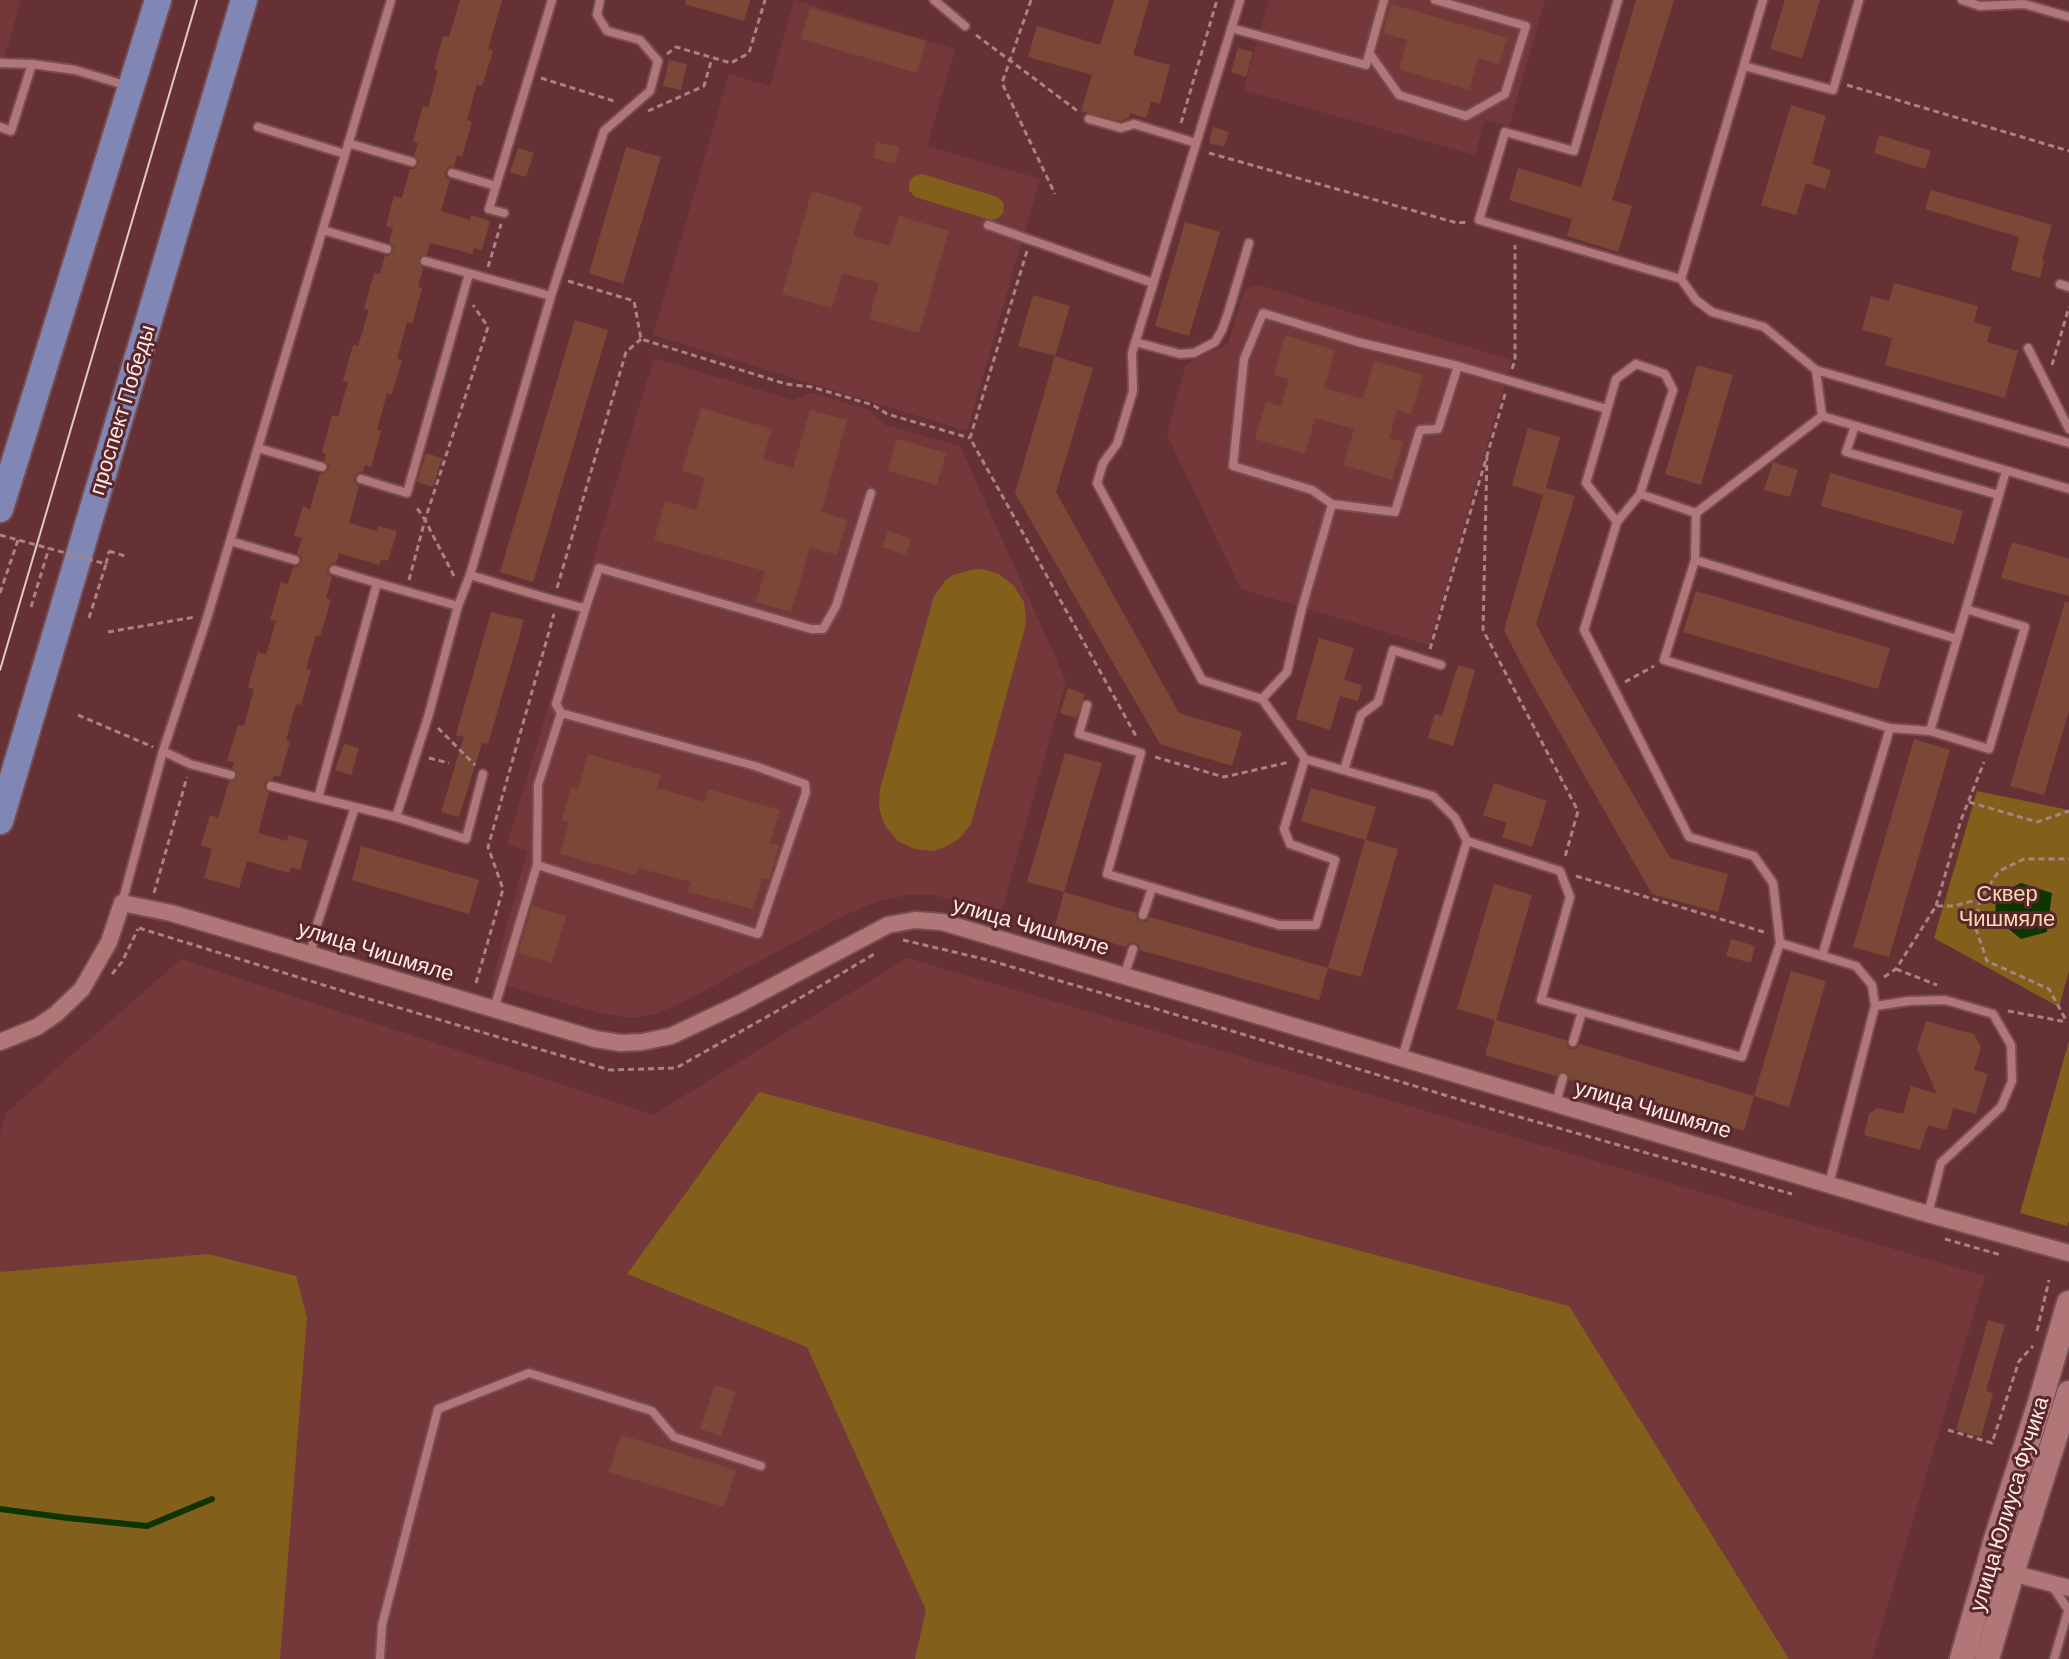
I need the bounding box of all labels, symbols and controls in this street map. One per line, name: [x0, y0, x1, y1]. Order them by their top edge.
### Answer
street label: проспект Победы: [84, 322, 160, 498]
park label: Сквер Чишмяле: [1959, 881, 2055, 932]
street label: улица Чишмяле: [950, 891, 1112, 961]
street label: улица Чишмяле: [295, 915, 457, 987]
street label: улица Чишмяле: [1572, 1074, 1734, 1144]
street label: улица Юлиуса Фучика: [1964, 1393, 2054, 1615]

